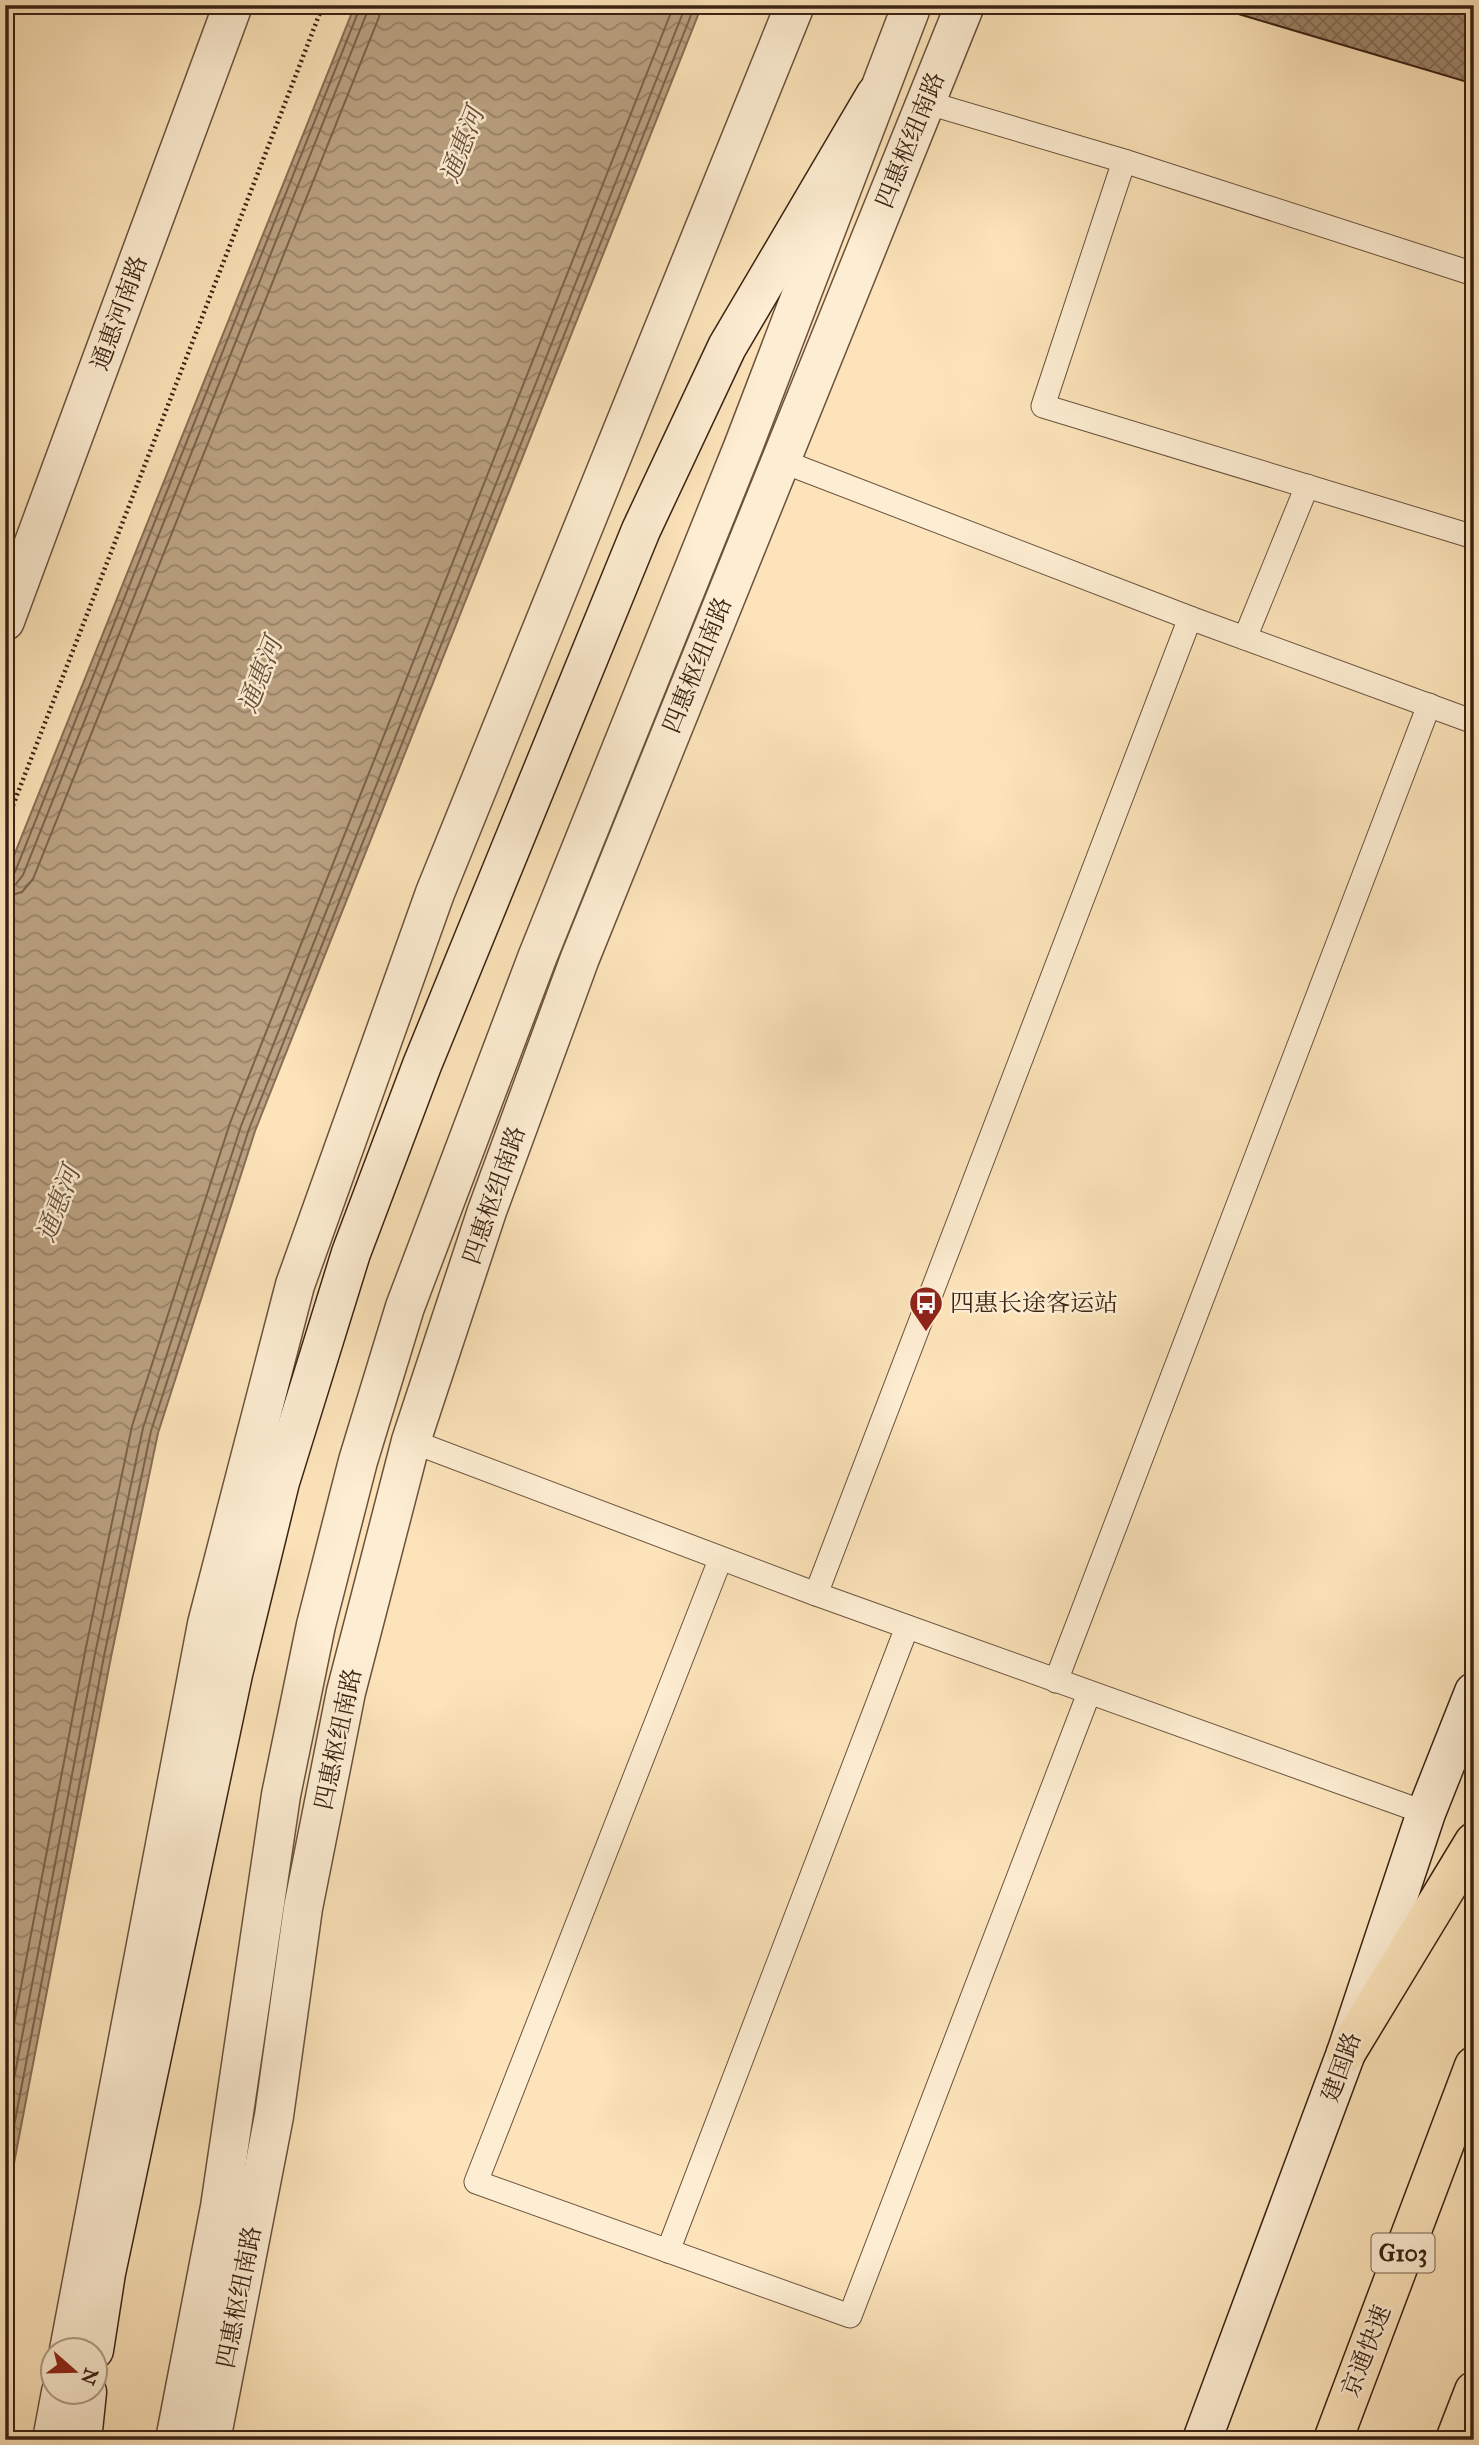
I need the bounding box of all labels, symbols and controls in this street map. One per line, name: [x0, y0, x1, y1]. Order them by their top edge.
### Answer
street label: 四惠枢纽南路: [869, 68, 951, 212]
water label: 通惠河: [433, 99, 492, 187]
street label: 通惠河南路: [84, 251, 154, 375]
street label: 四惠枢纽南路: [656, 593, 738, 737]
water label: 通惠河: [231, 629, 290, 717]
street label: 四惠枢纽南路: [456, 1122, 532, 1268]
water label: 通惠河: [29, 1158, 88, 1246]
bus stop icon: 四惠长途客运站: [907, 1284, 945, 1333]
place label: 四惠长途客运站: [950, 1288, 1118, 1318]
street label: 四惠枢纽南路: [308, 1665, 368, 1813]
street label: 建国路: [1315, 2028, 1367, 2106]
street label: 四惠枢纽南路: [211, 2223, 267, 2371]
road number: G103: [1372, 2234, 1434, 2272]
street label: 京通快速: [1335, 2301, 1397, 2401]
north arrow: [38, 2336, 108, 2406]
text: N: [76, 2365, 103, 2388]

